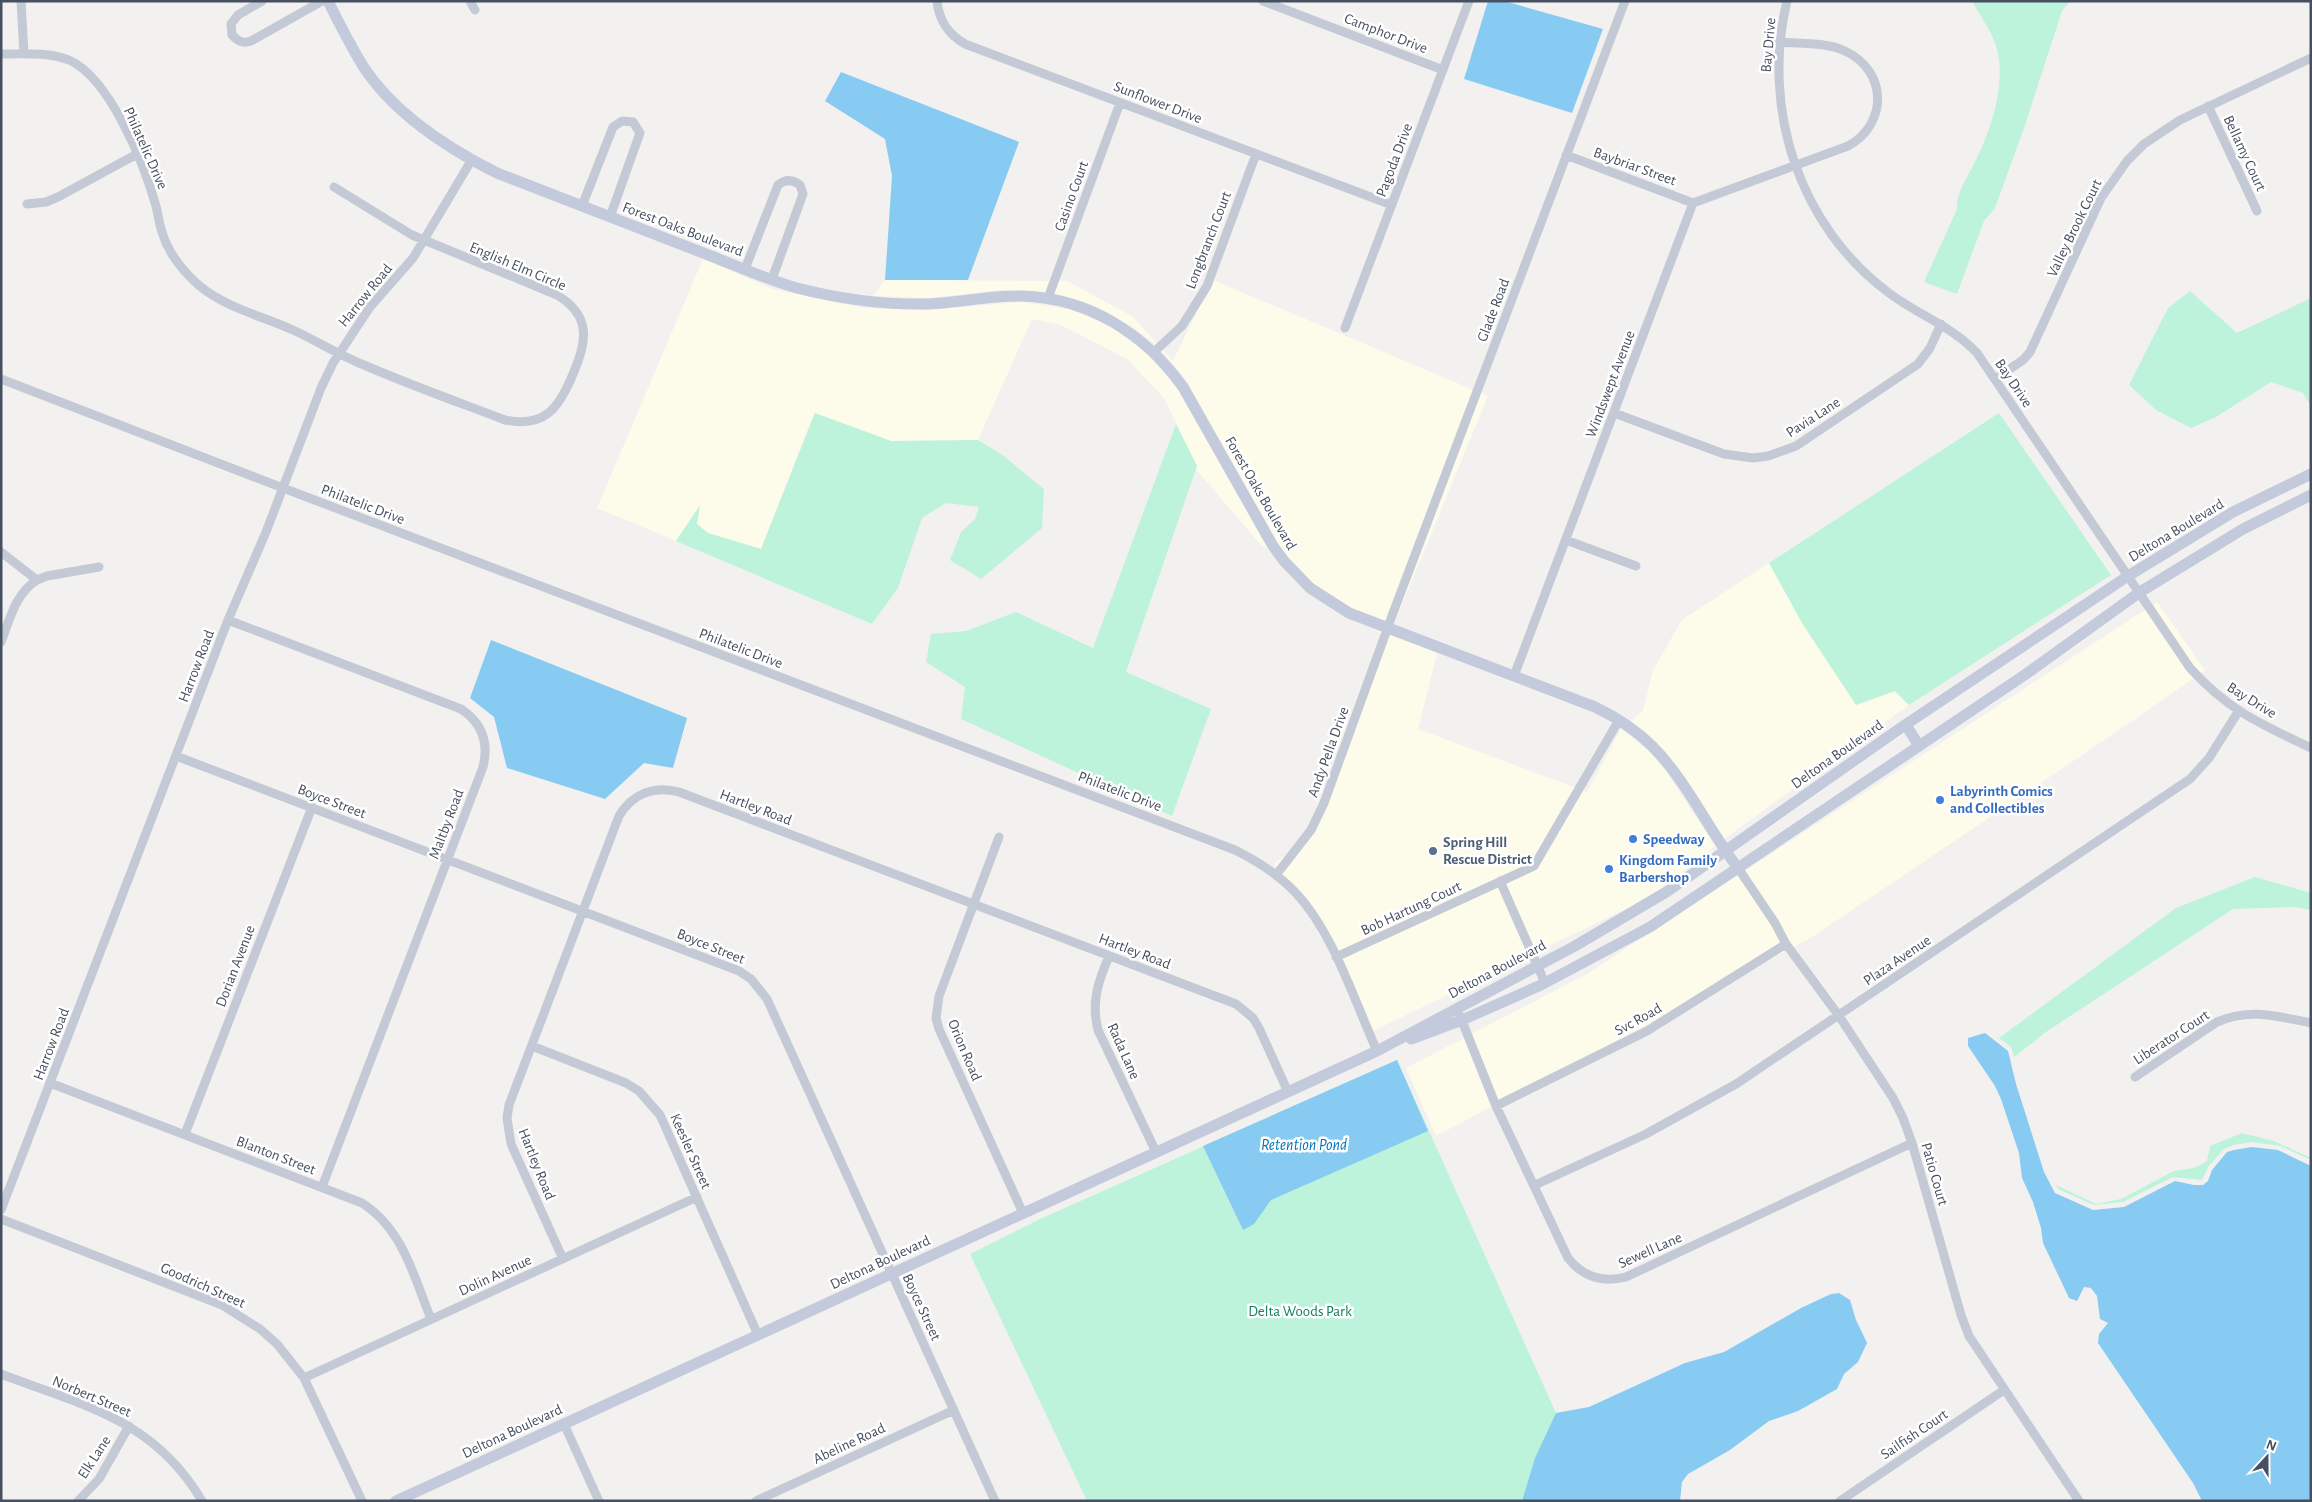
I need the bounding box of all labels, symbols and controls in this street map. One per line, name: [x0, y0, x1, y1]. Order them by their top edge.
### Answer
street label: Camphor Drive: [1342, 11, 1430, 56]
street label: Bay Drive: [1759, 17, 1778, 73]
street label: Sunflower Drive: [1112, 79, 1204, 126]
street label: Philatelic Drive: [121, 105, 170, 192]
street label: Bellamy Court: [2221, 113, 2269, 194]
street label: Pagoda Drive: [1374, 121, 1415, 199]
street label: Baybriar Street: [1592, 145, 1678, 188]
street label: Casino Court: [1052, 159, 1091, 233]
street label: Valley Brook Court: [2044, 177, 2105, 279]
street label: Longbranch Court: [1183, 189, 1234, 291]
street label: Forest Oaks Boulevard: [620, 200, 746, 260]
street label: English Elm Circle: [467, 239, 568, 294]
street label: Harrow Road: [336, 261, 395, 330]
street label: Glade Road: [1475, 276, 1512, 344]
street label: Windswept Avenue: [1583, 328, 1638, 440]
street label: Bay Drive: [1992, 356, 2035, 410]
street label: Pavia Lane: [1784, 394, 1843, 440]
street label: Forest Oaks Boulevard: [1222, 434, 1299, 553]
street label: Philatelic Drive: [319, 482, 407, 527]
street label: Deltona Boulevard: [2126, 496, 2227, 565]
street label: Philatelic Drive: [697, 626, 785, 671]
street label: Harrow Road: [176, 628, 217, 704]
street label: Bay Drive: [2224, 680, 2279, 721]
street label: Andy Pella Drive: [1305, 705, 1352, 799]
street label: Deltona Boulevard: [1789, 717, 1886, 792]
street label: Philatelic Drive: [1076, 769, 1164, 814]
street label: Boyce Street: [296, 782, 368, 821]
place label: Labyrinth Comics and Collectibles: [1950, 784, 2053, 816]
street label: Maltby Road: [426, 787, 467, 861]
street label: Hartley Road: [718, 787, 794, 828]
marker: Labyrinth Comics and Collectibles: [1934, 794, 1946, 806]
place label: Speedway: [1643, 832, 1705, 847]
marker: Speedway: [1627, 833, 1639, 845]
place label: Spring Hill Rescue District: [1443, 835, 1532, 867]
marker: Spring Hill Rescue District: [1427, 845, 1439, 857]
place label: Kingdom Family Barbershop: [1619, 853, 1717, 885]
marker: Kingdom Family Barbershop: [1603, 863, 1615, 875]
street label: Bob Hartung Court: [1359, 879, 1464, 938]
street label: Dorian Avenue: [213, 923, 258, 1009]
street label: Boyce Street: [675, 926, 747, 967]
street label: Hartley Road: [1097, 931, 1173, 972]
street label: Plaza Avenue: [1861, 932, 1934, 988]
street label: Deltona Boulevard: [1446, 937, 1549, 1001]
street label: Svc Road: [1612, 1000, 1664, 1038]
street label: Harrow Road: [31, 1006, 72, 1082]
street label: Liberator Court: [2131, 1007, 2212, 1067]
street label: Orion Road: [945, 1017, 984, 1083]
street label: Rada Lane: [1105, 1021, 1143, 1082]
street label: Keesler Street: [667, 1111, 714, 1191]
street label: Hartley Road: [515, 1126, 558, 1202]
street label: Blanton Street: [234, 1133, 318, 1178]
water label: Retention Pond: [1261, 1137, 1347, 1153]
street label: Patio Court: [1918, 1141, 1951, 1207]
street label: Sewell Lane: [1616, 1230, 1684, 1271]
street label: Deltona Boulevard: [828, 1233, 933, 1292]
street label: Dolin Avenue: [457, 1252, 534, 1299]
street label: Goodrich Street: [158, 1260, 248, 1311]
street label: Boyce Street: [900, 1272, 944, 1343]
park label: Delta Woods Park: [1248, 1304, 1352, 1319]
street label: Norbert Street: [50, 1373, 134, 1420]
street label: Deltona Boulevard: [460, 1402, 565, 1461]
street label: Sailfish Court: [1878, 1406, 1951, 1462]
street label: Abeline Road: [811, 1420, 888, 1467]
north arrow: [2242, 1432, 2292, 1482]
street label: Elk Lane: [75, 1433, 114, 1481]
text: N: [2264, 1438, 2278, 1454]

